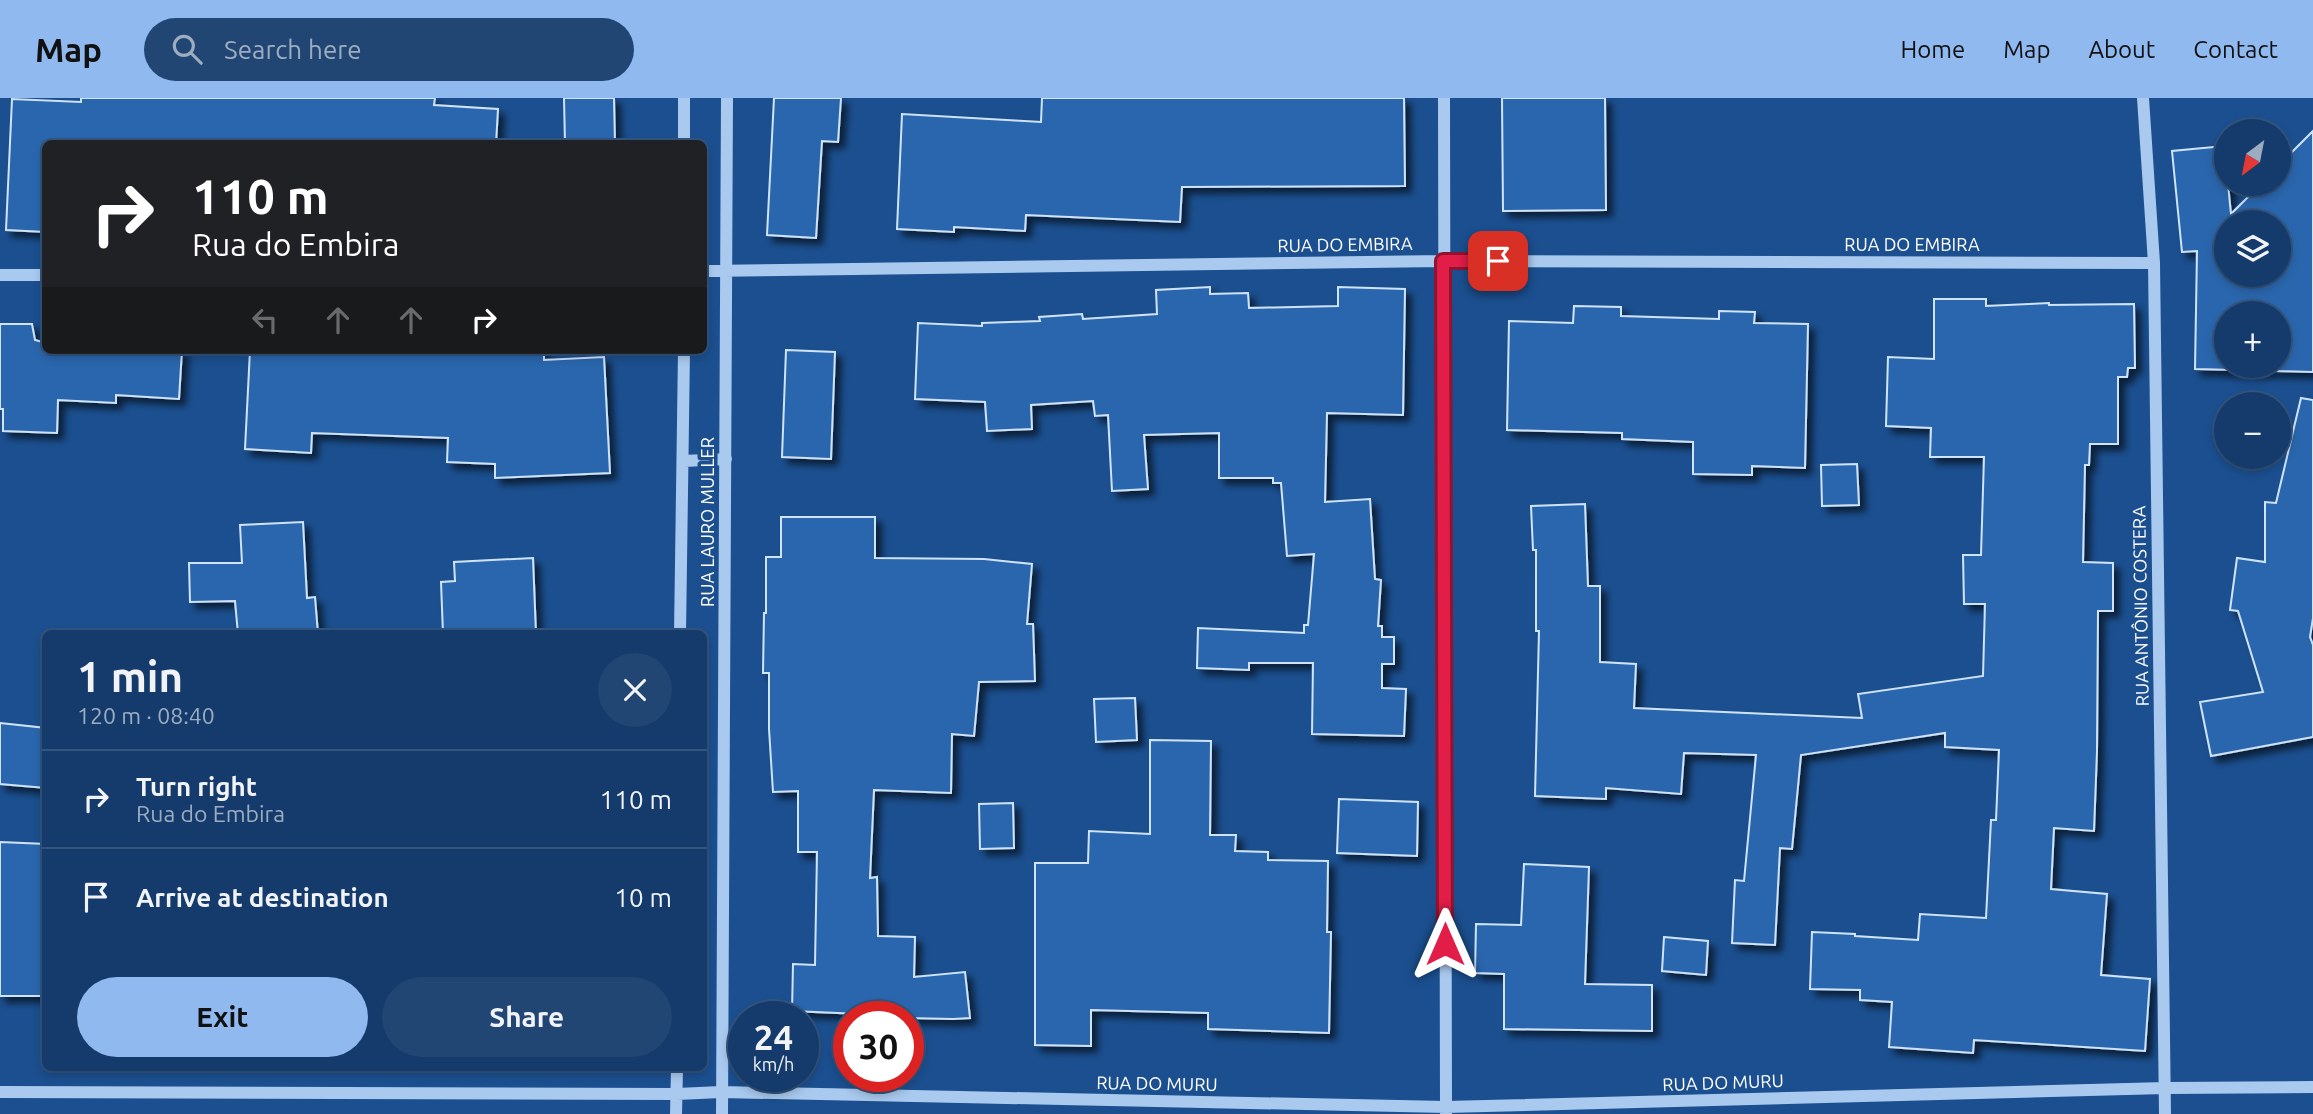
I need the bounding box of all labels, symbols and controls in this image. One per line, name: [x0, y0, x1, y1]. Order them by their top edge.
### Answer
search box: [144, 18, 634, 81]
icon: search: [168, 30, 206, 68]
text: Map: [35, 31, 102, 68]
text: Search here: [224, 35, 362, 64]
text: Home: [1900, 36, 1965, 63]
text: Map: [2003, 36, 2050, 63]
text: About: [2088, 36, 2155, 63]
text: Contact: [2193, 36, 2278, 63]
north arrow: [2214, 119, 2291, 196]
map controls: [2214, 119, 2291, 469]
icon: right: [77, 168, 168, 259]
text: 110 m: [192, 168, 329, 223]
button: layers: [2214, 210, 2291, 287]
text: Rua do Embira: [192, 226, 399, 262]
pin: [1468, 231, 1528, 291]
street label: RUA DO EMBIRA: [1277, 233, 1413, 255]
street label: RUA DO EMBIRA: [1844, 234, 1980, 254]
icon: arrive: [1479, 242, 1517, 280]
icon: left: [246, 301, 284, 339]
icon: ahead: [319, 301, 357, 339]
icon: ahead: [392, 301, 430, 339]
icon: right: [465, 301, 503, 339]
button: +: [2214, 301, 2291, 378]
button: −: [2214, 392, 2291, 469]
street label: RUA LAURO MULLER: [697, 437, 717, 607]
street label: RUA ANTÔNIO COSTERA: [2128, 505, 2152, 707]
text: 1 min: [77, 653, 183, 700]
button: close: [598, 653, 672, 727]
text: 120 m · 08:40: [77, 703, 215, 728]
text: Turn right: [136, 772, 257, 801]
icon: right: [77, 780, 115, 818]
text: 110 m: [600, 785, 672, 814]
text: Rua do Embira: [136, 801, 285, 826]
icon: arrive: [77, 878, 115, 916]
text: Arrive at destination: [136, 883, 389, 912]
text: 10 m: [614, 883, 672, 912]
position arrow: [1408, 907, 1482, 981]
button: Exit: [77, 977, 368, 1057]
button: Share: [382, 977, 672, 1057]
speed limit sign: 30: [833, 1001, 924, 1092]
text: 24: [754, 1017, 793, 1057]
text: km/h: [753, 1054, 794, 1074]
street label: RUA DO MURU: [1662, 1070, 1784, 1094]
street label: RUA DO MURU: [1096, 1072, 1218, 1094]

